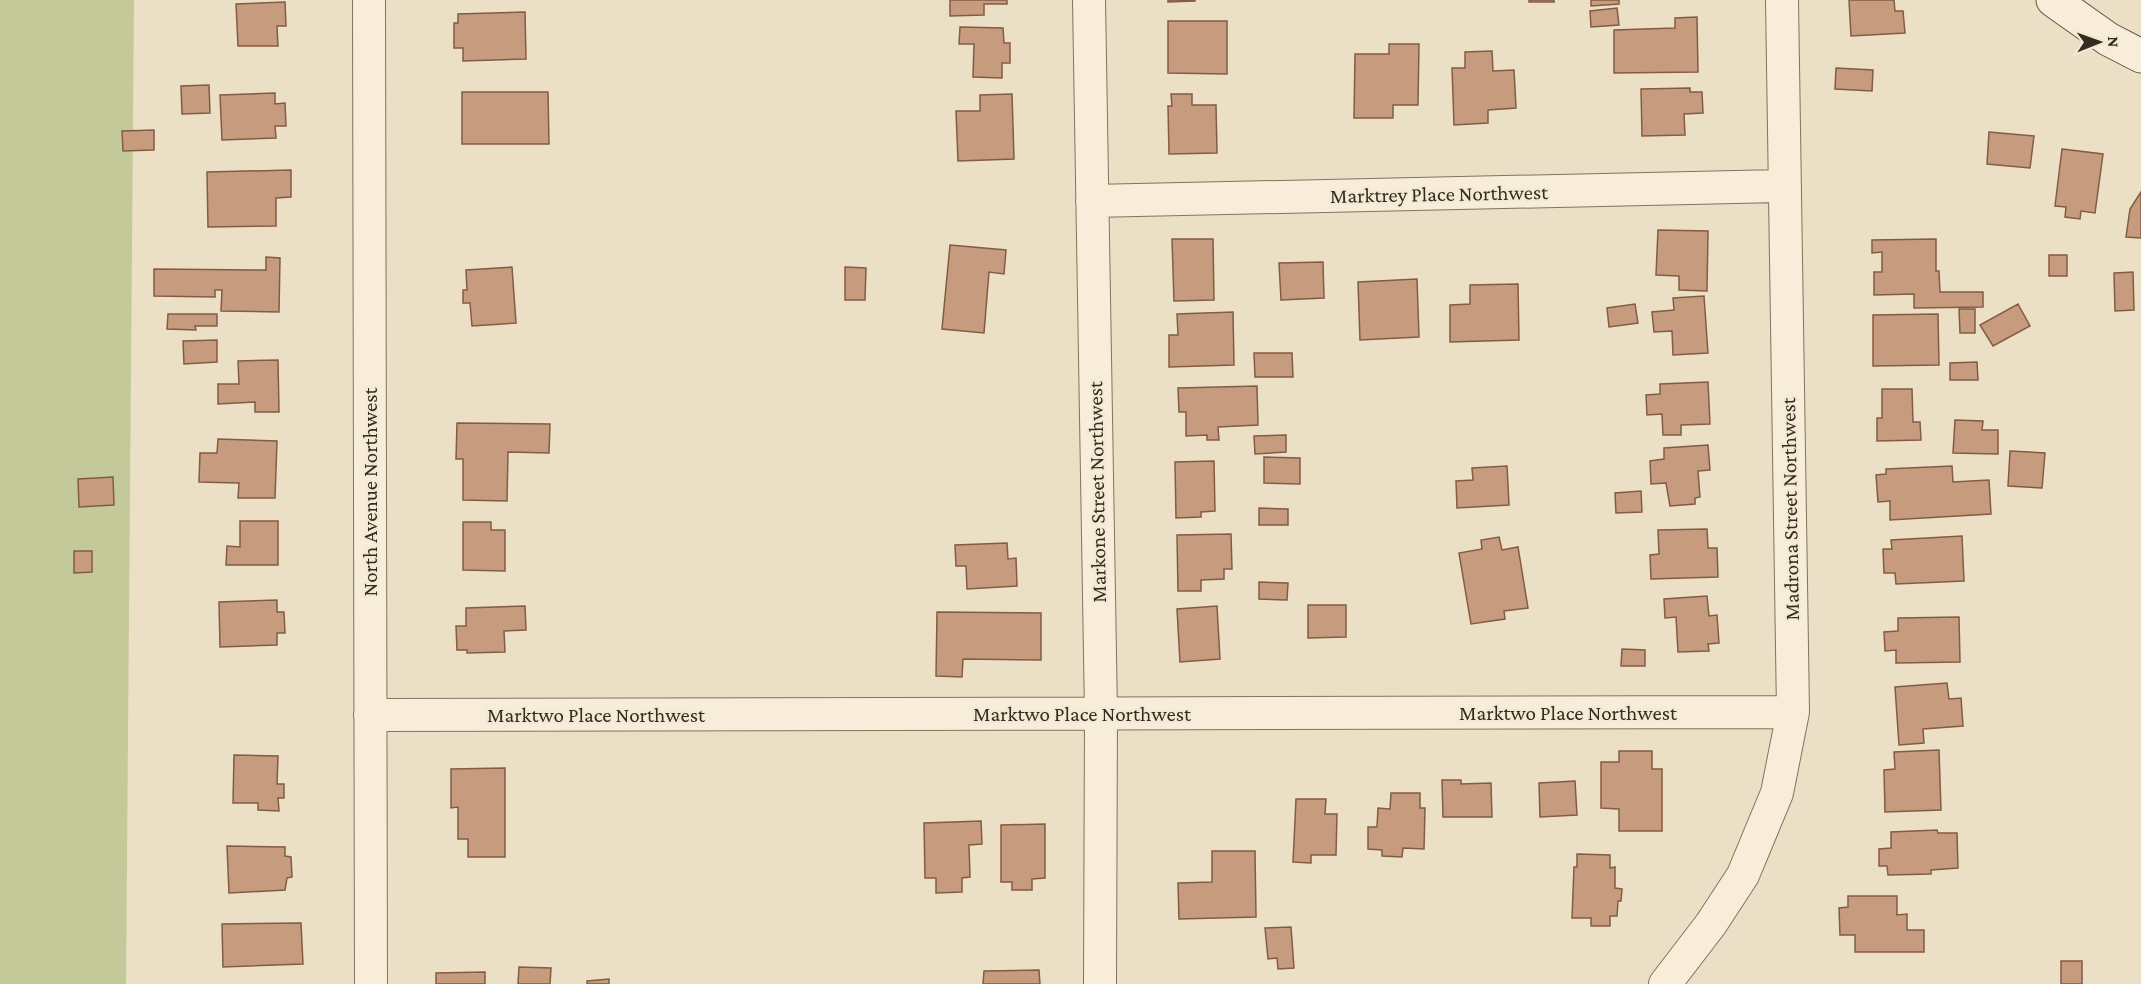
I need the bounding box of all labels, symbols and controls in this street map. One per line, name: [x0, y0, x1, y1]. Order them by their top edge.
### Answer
north arrow: [2069, 12, 2129, 72]
text: N: [2105, 36, 2122, 47]
street label: Marktrey Place Northwest: [1330, 180, 1549, 208]
street label: Markone Street Northwest: [1083, 380, 1111, 603]
street label: North Avenue Northwest: [358, 386, 382, 596]
street label: Madrona Street Northwest: [1776, 396, 1804, 621]
street label: Marktwo Place Northwest: [1459, 701, 1678, 725]
street label: Marktwo Place Northwest: [973, 702, 1192, 726]
street label: Marktwo Place Northwest: [487, 703, 706, 727]

